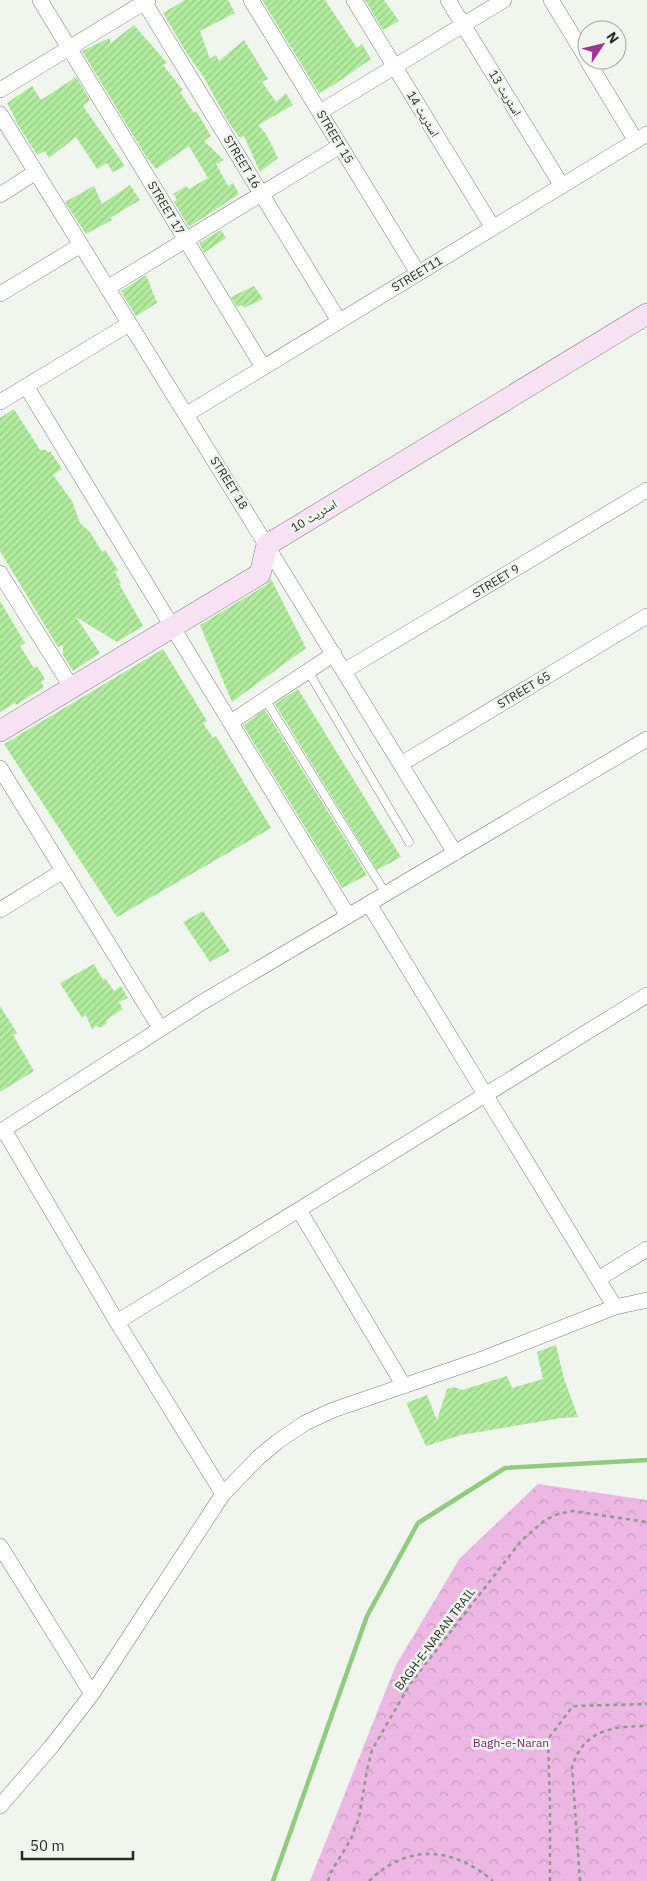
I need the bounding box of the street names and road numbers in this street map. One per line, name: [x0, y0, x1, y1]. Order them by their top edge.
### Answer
street label: اسٹریٹ 13: [486, 67, 525, 119]
street label: اسٹریٹ 14: [404, 88, 443, 140]
street label: STREET 15: [314, 107, 357, 166]
street label: STREET 16: [221, 132, 264, 191]
street label: STREET 17: [145, 178, 188, 237]
street label: STREET11: [389, 253, 445, 295]
street label: STREET 18: [207, 454, 252, 512]
street label: اسٹریٹ 10: [288, 496, 340, 535]
street label: STREET 9: [469, 561, 522, 600]
street label: STREET 65: [494, 668, 553, 711]
street label: BAGH-E-NARAN TRAIL: [391, 1584, 478, 1693]

